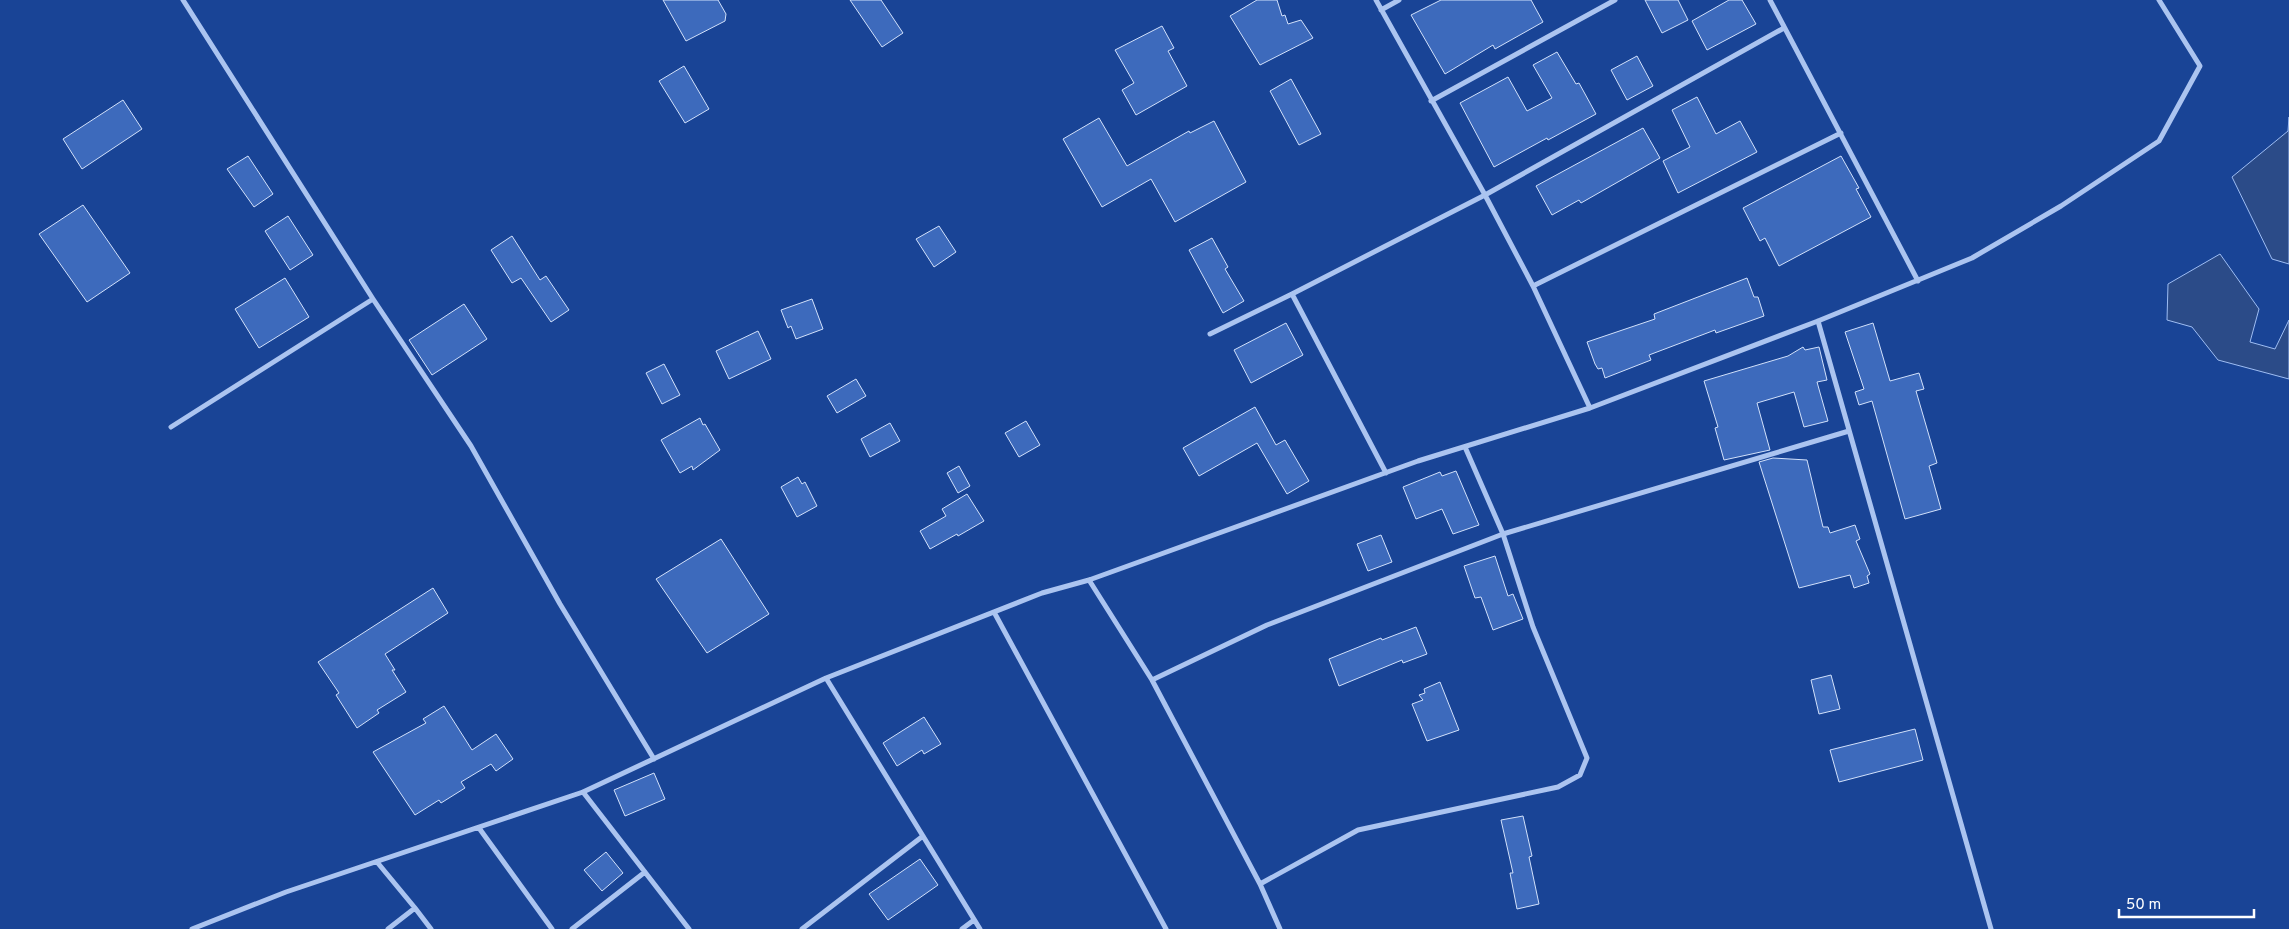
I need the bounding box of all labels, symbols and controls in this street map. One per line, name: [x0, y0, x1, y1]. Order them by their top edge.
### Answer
scale bar: [2119, 886, 2254, 918]
text: 50 m: [2126, 896, 2161, 915]

